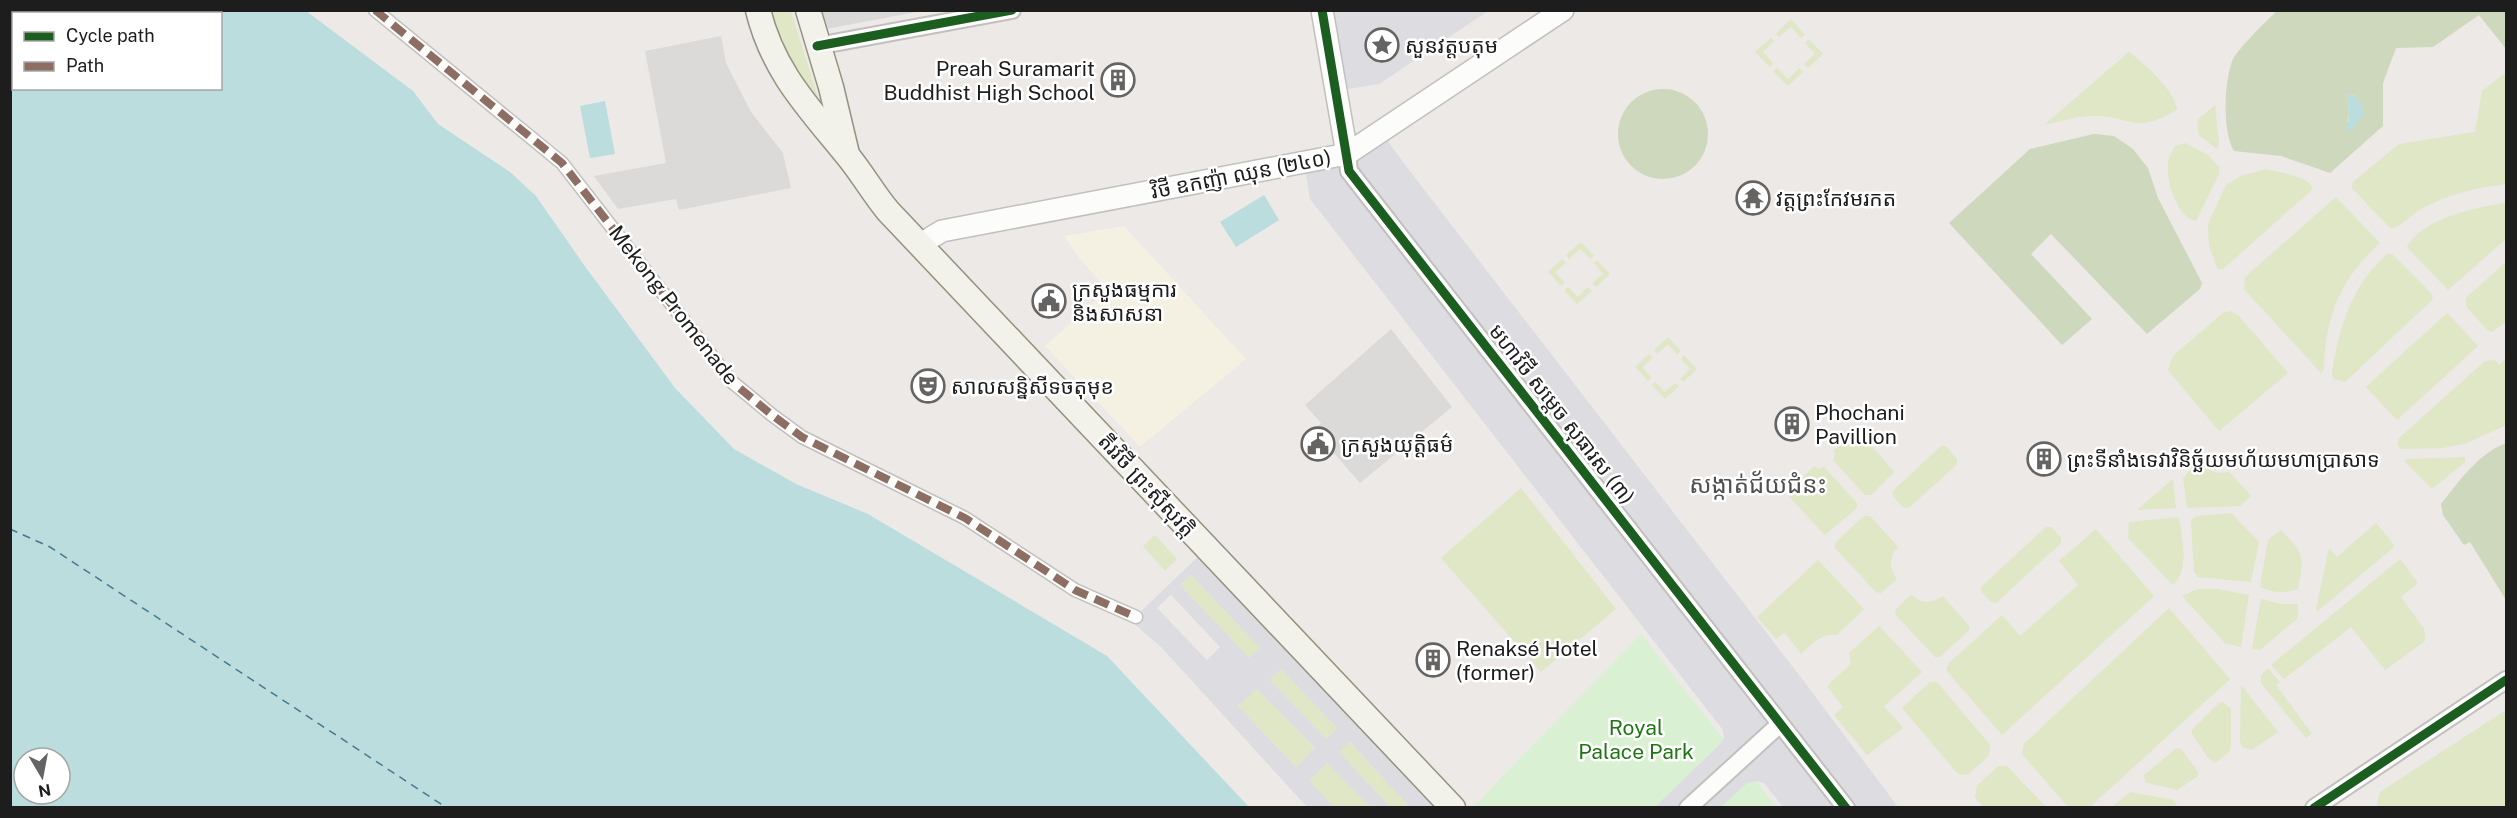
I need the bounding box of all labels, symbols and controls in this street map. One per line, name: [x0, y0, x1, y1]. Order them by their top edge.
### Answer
legend: [12, 12, 222, 90]
text: Cycle path: [66, 25, 155, 46]
place icon: សួនវត្តបតុម: [1364, 27, 1400, 63]
place label: សួនវត្តបតុម: [1405, 33, 1498, 59]
text: Path: [66, 55, 104, 76]
place label: Preah Suramarit Buddhist High School: [883, 56, 1095, 105]
building icon: Preah Suramarit Buddhist High School: [1100, 62, 1136, 98]
street label: វិថី ឧកញ៉ា ឈុន (២៤០): [1148, 144, 1334, 205]
temple icon: វត្តព្រះកែវមរកត: [1735, 180, 1771, 216]
place label: វត្តព្រះកែវមរកត: [1776, 186, 1896, 212]
street label: Mekong Promenade: [604, 220, 744, 390]
place label: ក្រសួងធម្មការ និងសាសនា: [1072, 277, 1176, 326]
public building icon: ក្រសួងធម្មការ និងសាសនា: [1031, 283, 1067, 319]
street label: មហាវិថី សម្តេច សុធារស (៣): [1483, 319, 1640, 510]
theatre icon: សាលសន្និសីទចតុមុខ: [910, 368, 946, 404]
place label: សាលសន្និសីទចតុមុខ: [951, 374, 1114, 400]
place label: Phochani Pavillion: [1815, 400, 1905, 449]
building icon: Phochani Pavillion: [1774, 406, 1810, 442]
public building icon: ក្រសួងយុត្ដិធម៌: [1300, 426, 1336, 462]
street label: តីរវិថី ព្រះស៊ីសុវត្តិ: [1092, 428, 1201, 543]
place label: ក្រសួងយុត្ដិធម៌: [1341, 432, 1453, 458]
building icon: ព្រះទីនាំងទេវាវិនិច្ឆ័យមហ័យមហាប្រាសាទ: [2026, 441, 2062, 477]
place label: ព្រះទីនាំងទេវាវិនិច្ឆ័យមហ័យមហាប្រាសាទ: [2067, 447, 2380, 473]
district label: សង្កាត់ជ័យជំនះ: [1689, 470, 1827, 500]
place label: Renaksé Hotel (former): [1456, 636, 1598, 685]
building icon: Renaksé Hotel (former): [1415, 642, 1451, 678]
park label: Royal Palace Park: [1578, 715, 1694, 764]
north arrow: [12, 746, 72, 806]
text: N: [37, 780, 52, 801]

